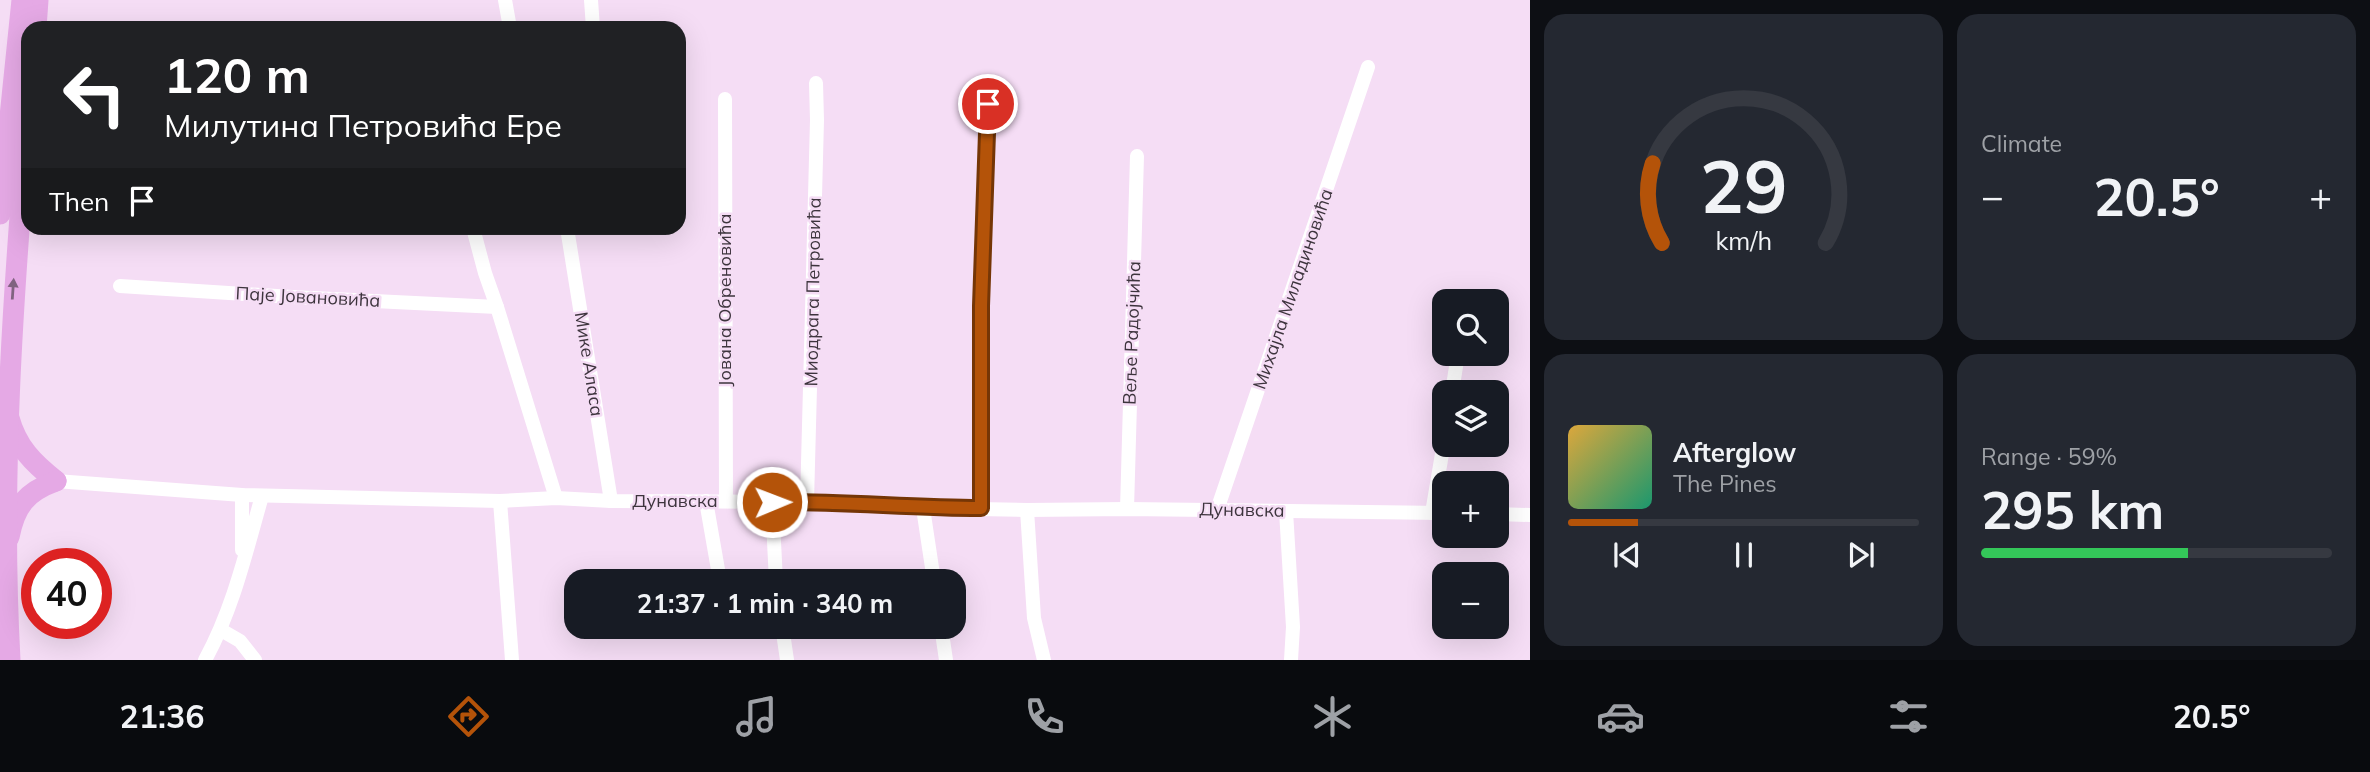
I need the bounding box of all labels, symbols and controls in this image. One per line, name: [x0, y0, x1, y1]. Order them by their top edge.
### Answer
text: 120 m: [164, 44, 310, 105]
icon: left: [49, 49, 140, 140]
pin: [958, 74, 1018, 134]
icon: arrive: [969, 85, 1007, 123]
text: Милутина Петровића Ере: [164, 105, 562, 145]
text: Climate: [1981, 129, 2062, 158]
text: 29: [1700, 140, 1787, 231]
text: 20.5°: [2093, 164, 2220, 229]
text: −: [1981, 172, 2004, 220]
text: +: [2309, 172, 2332, 220]
icon: arrive: [123, 182, 161, 220]
text: Then: [49, 185, 109, 218]
street label: Михајла Миладиновића: [1247, 186, 1338, 392]
street label: Миодрага Петровића: [799, 197, 826, 387]
street label: Јована Обреновића: [713, 214, 736, 386]
text: km/h: [1715, 225, 1772, 256]
street label: Веље Радојчића: [1117, 261, 1146, 405]
one-way arrow: [8, 278, 19, 300]
street label: Паје Јовановића: [235, 281, 381, 312]
map controls: [1432, 289, 1509, 639]
button: search: [1432, 289, 1509, 366]
street label: Мике Аласа: [570, 310, 609, 418]
button: layers: [1432, 380, 1509, 457]
text: Afterglow: [1673, 436, 1796, 469]
text: Range · 59%: [1981, 442, 2117, 471]
position arrow: [735, 465, 809, 539]
text: The Pines: [1673, 469, 1777, 498]
button: +: [1432, 471, 1509, 548]
text: 295 km: [1981, 477, 2164, 542]
street label: Дунавска: [632, 489, 718, 512]
street label: Дунавска: [1199, 497, 1285, 522]
icon: previous: [1608, 536, 1646, 574]
icon: pause: [1725, 536, 1763, 574]
icon: next: [1842, 536, 1880, 574]
speed limit sign: 40: [21, 548, 112, 639]
button: −: [1432, 562, 1509, 639]
text: 21:37 · 1 min · 340 m: [637, 587, 893, 620]
icon: directions: [444, 692, 493, 741]
icon: music: [732, 692, 781, 741]
icon: phone: [1020, 692, 1069, 741]
icon: climate: [1308, 692, 1357, 741]
icon: car: [1596, 692, 1645, 741]
icon: filters: [1884, 692, 1933, 741]
text: 21:36: [120, 696, 204, 736]
text: 20.5°: [2173, 696, 2250, 736]

